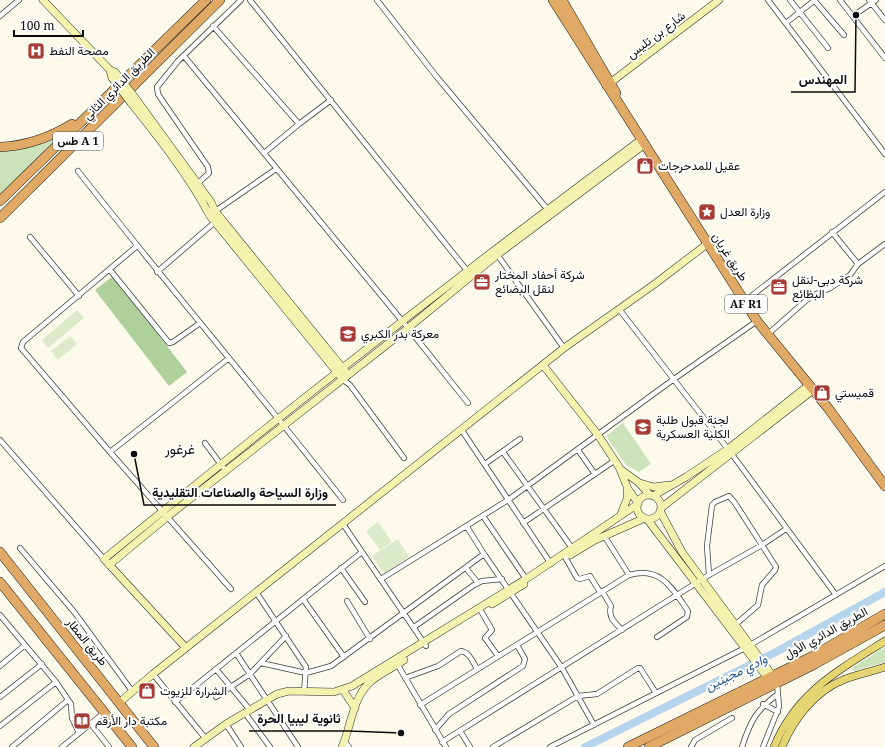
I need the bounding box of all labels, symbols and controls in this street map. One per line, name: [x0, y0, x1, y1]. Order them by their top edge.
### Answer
street label: شارع بن تليس: [623, 7, 689, 63]
scale bar: [14, 12, 83, 38]
text: 100 m: [20, 17, 55, 34]
hospital icon: مصحة النفط: [26, 41, 46, 61]
place label: مصحة النفط: [49, 42, 109, 59]
street label: الطريق الدائري الثاني: [79, 44, 160, 125]
callout: المهندس: [791, 67, 855, 92]
text: المهندس: [799, 70, 847, 88]
road number: طس A 1: [53, 132, 103, 150]
shop icon: عقيل للمدحرجات: [635, 156, 655, 176]
place label: عقيل للمدحرجات: [658, 157, 740, 174]
place icon: وزارة العدل: [697, 202, 717, 222]
place label: وزارة العدل: [720, 203, 770, 220]
street label: طريق غريان: [708, 229, 752, 284]
place label: شركة أحفاد المختار لنقل البضائع: [494, 266, 585, 298]
place label: شركة دبي-لنقل البظائع: [792, 271, 863, 303]
office icon: شركة أحفاد المختار لنقل البضائع: [472, 272, 492, 292]
office icon: شركة دبي-لنقل البظائع: [769, 277, 789, 297]
road number: AF R1: [725, 295, 767, 313]
school or university icon: معركة بدر الكبري: [338, 324, 358, 344]
place label: معركة بدر الكبري: [361, 325, 439, 344]
shop icon: قميستي: [812, 383, 832, 403]
place label: قميستي: [835, 384, 874, 403]
place label: لجنة قبول طلبة الكلية العسكرية: [656, 411, 730, 442]
school or university icon: لجنة قبول طلبة الكلية العسكرية: [633, 417, 653, 437]
district label: غرغور: [164, 439, 195, 458]
callout: وزارة السياحة والصناعات التقليدية: [144, 480, 336, 505]
text: وزارة السياحة والصناعات التقليدية: [152, 483, 328, 501]
street label: الطريق الدائري الأول: [781, 603, 872, 664]
street label: طريق المطار: [62, 613, 112, 669]
water label: وادي مجينين: [702, 649, 771, 697]
shop icon: الشرارة للزيوت: [137, 681, 157, 701]
place label: الشرارة للزيوت: [160, 682, 227, 699]
callout: ثانوية ليبيا الحرة: [249, 706, 349, 731]
text: ثانوية ليبيا الحرة: [257, 709, 341, 727]
library icon: مكتبة دار الأرقم: [72, 711, 92, 731]
place label: مكتبة دار الأرقم: [95, 712, 167, 729]

